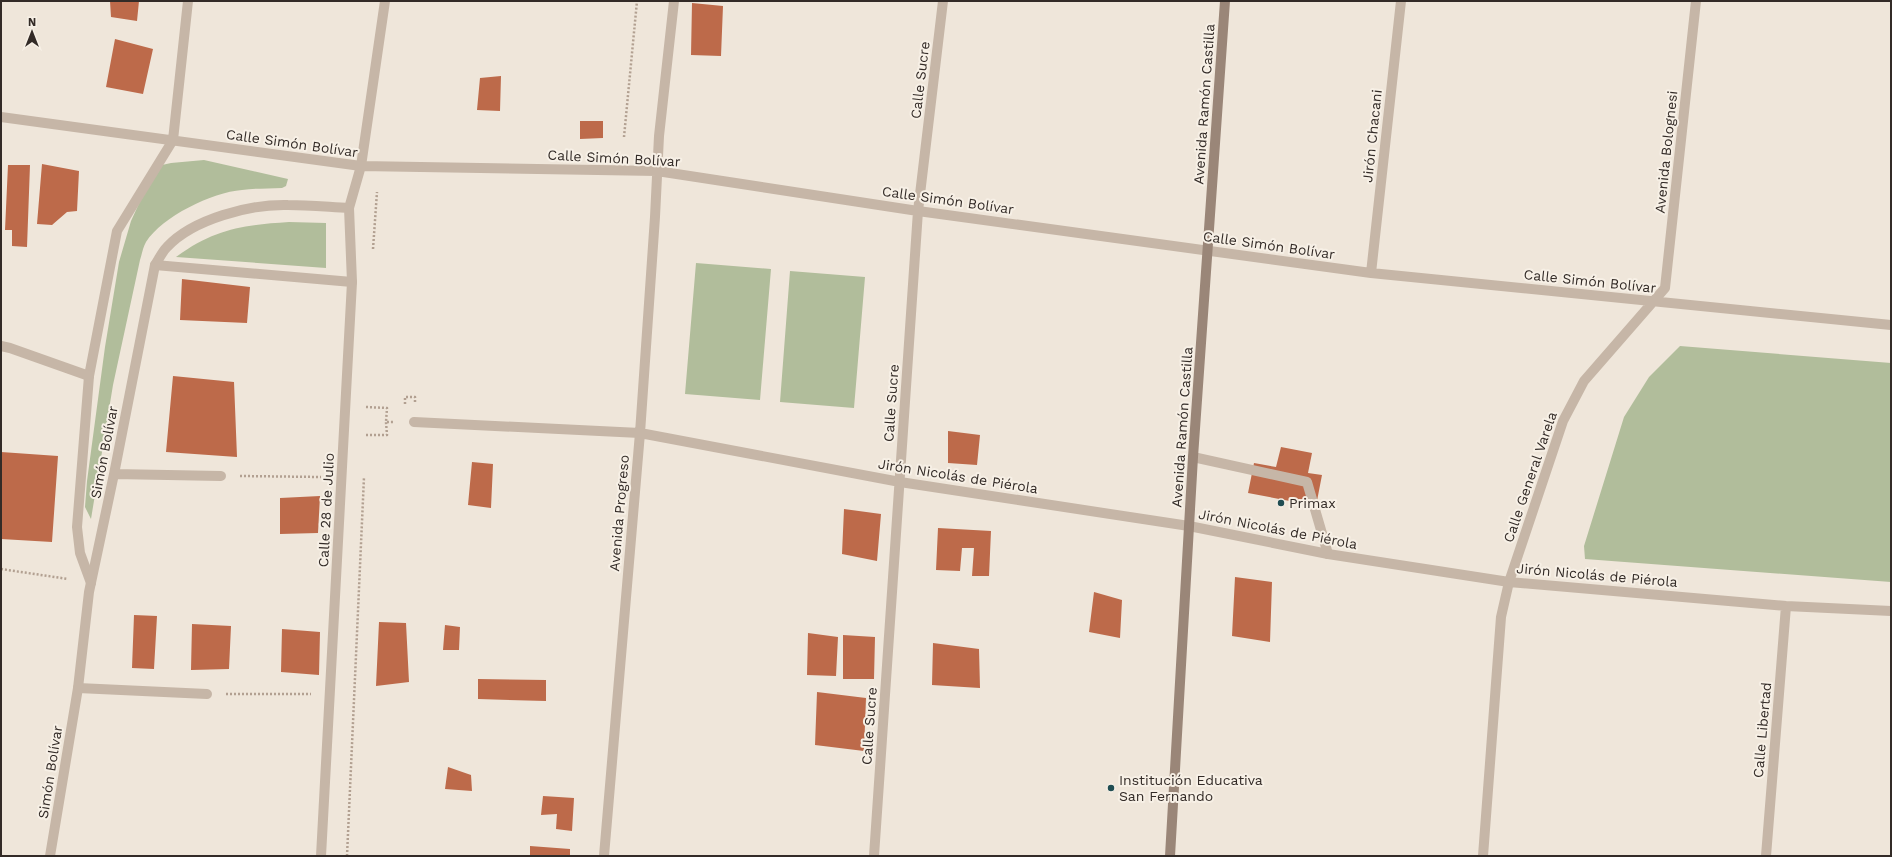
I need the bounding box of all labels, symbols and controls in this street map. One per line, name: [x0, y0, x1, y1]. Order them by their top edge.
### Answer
north arrow: [12, 12, 52, 52]
text: N: [28, 16, 36, 29]
street label: Avenida Ramón Castilla: [1190, 23, 1218, 185]
street label: Calle Sucre: [907, 40, 933, 120]
street label: Jirón Chacani: [1359, 89, 1385, 183]
street label: Avenida Bolognesi: [1652, 90, 1680, 214]
street label: Calle Simón Bolívar: [225, 126, 359, 160]
street label: Calle Simón Bolívar: [547, 147, 681, 169]
street label: Calle Simón Bolívar: [881, 183, 1015, 217]
street label: Calle Simón Bolívar: [1202, 228, 1336, 262]
street label: Calle Simón Bolívar: [1523, 266, 1657, 296]
street label: Avenida Ramón Castilla: [1168, 346, 1196, 508]
street label: Calle Sucre: [880, 364, 902, 442]
street label: Simón Bolívar: [87, 404, 121, 500]
street label: Calle General Varela: [1500, 409, 1560, 545]
street label: Calle 28 de Julio: [315, 452, 337, 568]
street label: Avenida Progreso: [606, 454, 632, 572]
street label: Jirón Nicolás de Piérola: [877, 455, 1039, 497]
place label: Primax: [1289, 495, 1336, 511]
marker: Primax: [1276, 498, 1286, 508]
street label: Jirón Nicolás de Piérola: [1197, 506, 1359, 552]
street label: Jirón Nicolás de Piérola: [1516, 560, 1678, 590]
street label: Calle Libertad: [1750, 682, 1774, 778]
street label: Calle Sucre: [858, 687, 880, 765]
street label: Simón Bolívar: [35, 724, 65, 820]
place label: Institución Educativa San Fernando: [1119, 772, 1263, 804]
marker: Institución Educativa San Fernando: [1106, 783, 1116, 793]

